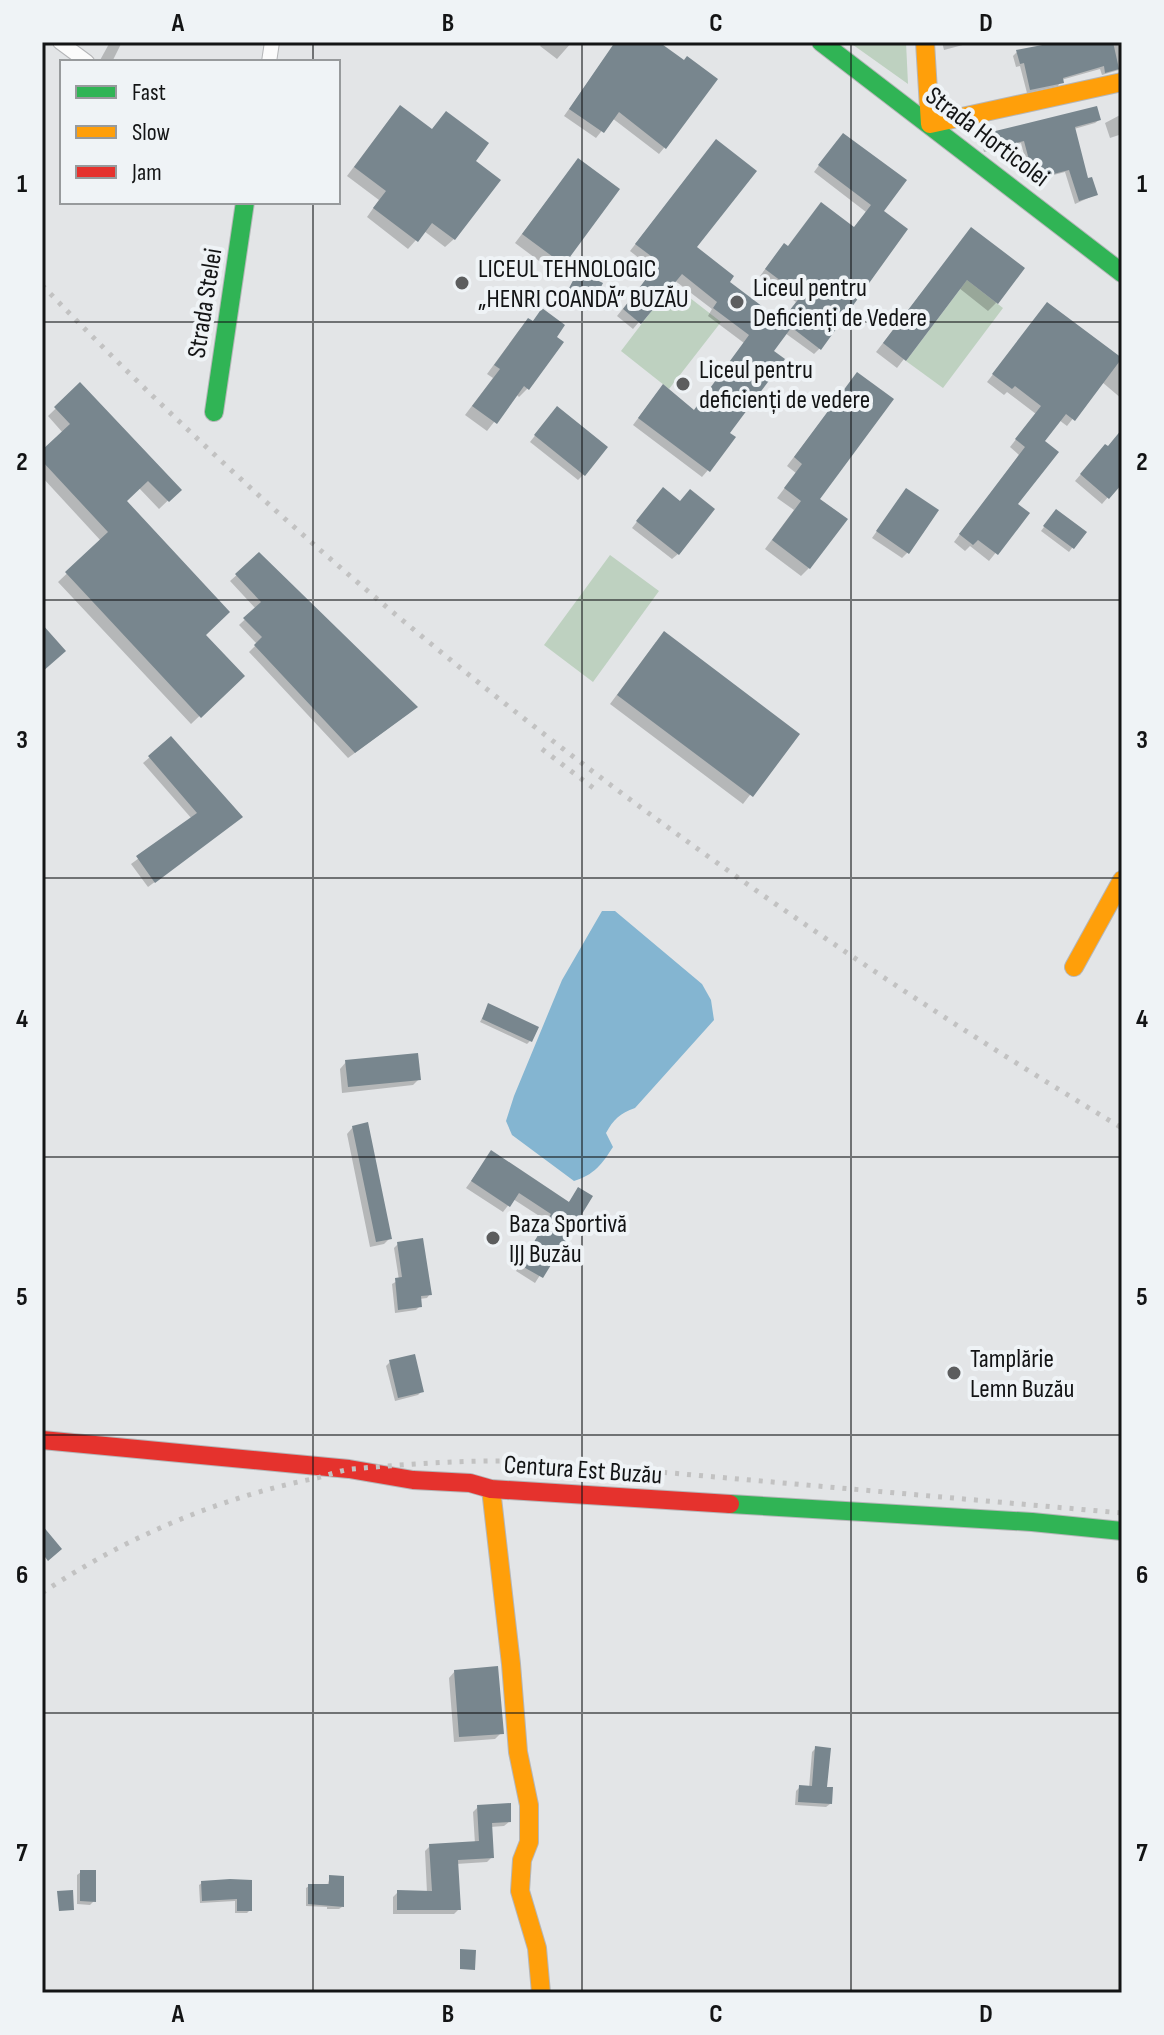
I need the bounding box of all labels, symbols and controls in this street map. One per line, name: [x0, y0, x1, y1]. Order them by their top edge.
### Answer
text: A: [171, 8, 185, 39]
text: B: [442, 8, 454, 39]
text: C: [709, 8, 723, 39]
text: D: [979, 8, 993, 39]
legend: [60, 60, 340, 204]
text: Fast: [132, 78, 166, 107]
street label: Strada Horticolei: [919, 81, 1055, 194]
text: Slow: [132, 118, 170, 147]
text: Jam: [131, 158, 162, 187]
text: 1: [17, 169, 27, 200]
text: 1: [1137, 169, 1147, 200]
street label: Strada Stelei: [182, 246, 229, 360]
place label: LICEUL TEHNOLOGIC „HENRI COANDĂ” BUZĂU: [478, 254, 689, 315]
place label: Liceul pentru Deficienți de Vedere: [753, 273, 927, 334]
marker: LICEUL TEHNOLOGIC „HENRI COANDĂ” BUZĂU: [453, 274, 471, 292]
marker: Liceul pentru Deficienți de Vedere: [728, 293, 746, 311]
place label: Liceul pentru deficienți de vedere: [699, 355, 870, 416]
marker: Liceul pentru deficienți de vedere: [674, 375, 692, 393]
text: 2: [16, 447, 28, 478]
text: 2: [1136, 447, 1148, 478]
text: 3: [16, 725, 28, 756]
text: 3: [1136, 725, 1148, 756]
text: 4: [16, 1004, 28, 1035]
text: 4: [1136, 1004, 1148, 1035]
place label: Baza Sportivă IJJ Buzău: [509, 1209, 627, 1270]
marker: Baza Sportivă IJJ Buzău: [484, 1229, 502, 1247]
text: 5: [16, 1282, 28, 1313]
text: 5: [1136, 1282, 1148, 1313]
place label: Tamplărie Lemn Buzău: [970, 1344, 1074, 1405]
marker: Tamplărie Lemn Buzău: [945, 1364, 963, 1382]
street label: Centura Est Buzău: [503, 1449, 663, 1492]
text: 6: [16, 1560, 28, 1591]
text: 6: [1136, 1560, 1148, 1591]
text: 7: [16, 1838, 28, 1869]
text: 7: [1136, 1838, 1148, 1869]
text: A: [171, 1999, 185, 2030]
text: B: [442, 1999, 454, 2030]
text: C: [709, 1999, 723, 2030]
text: D: [979, 1999, 993, 2030]

